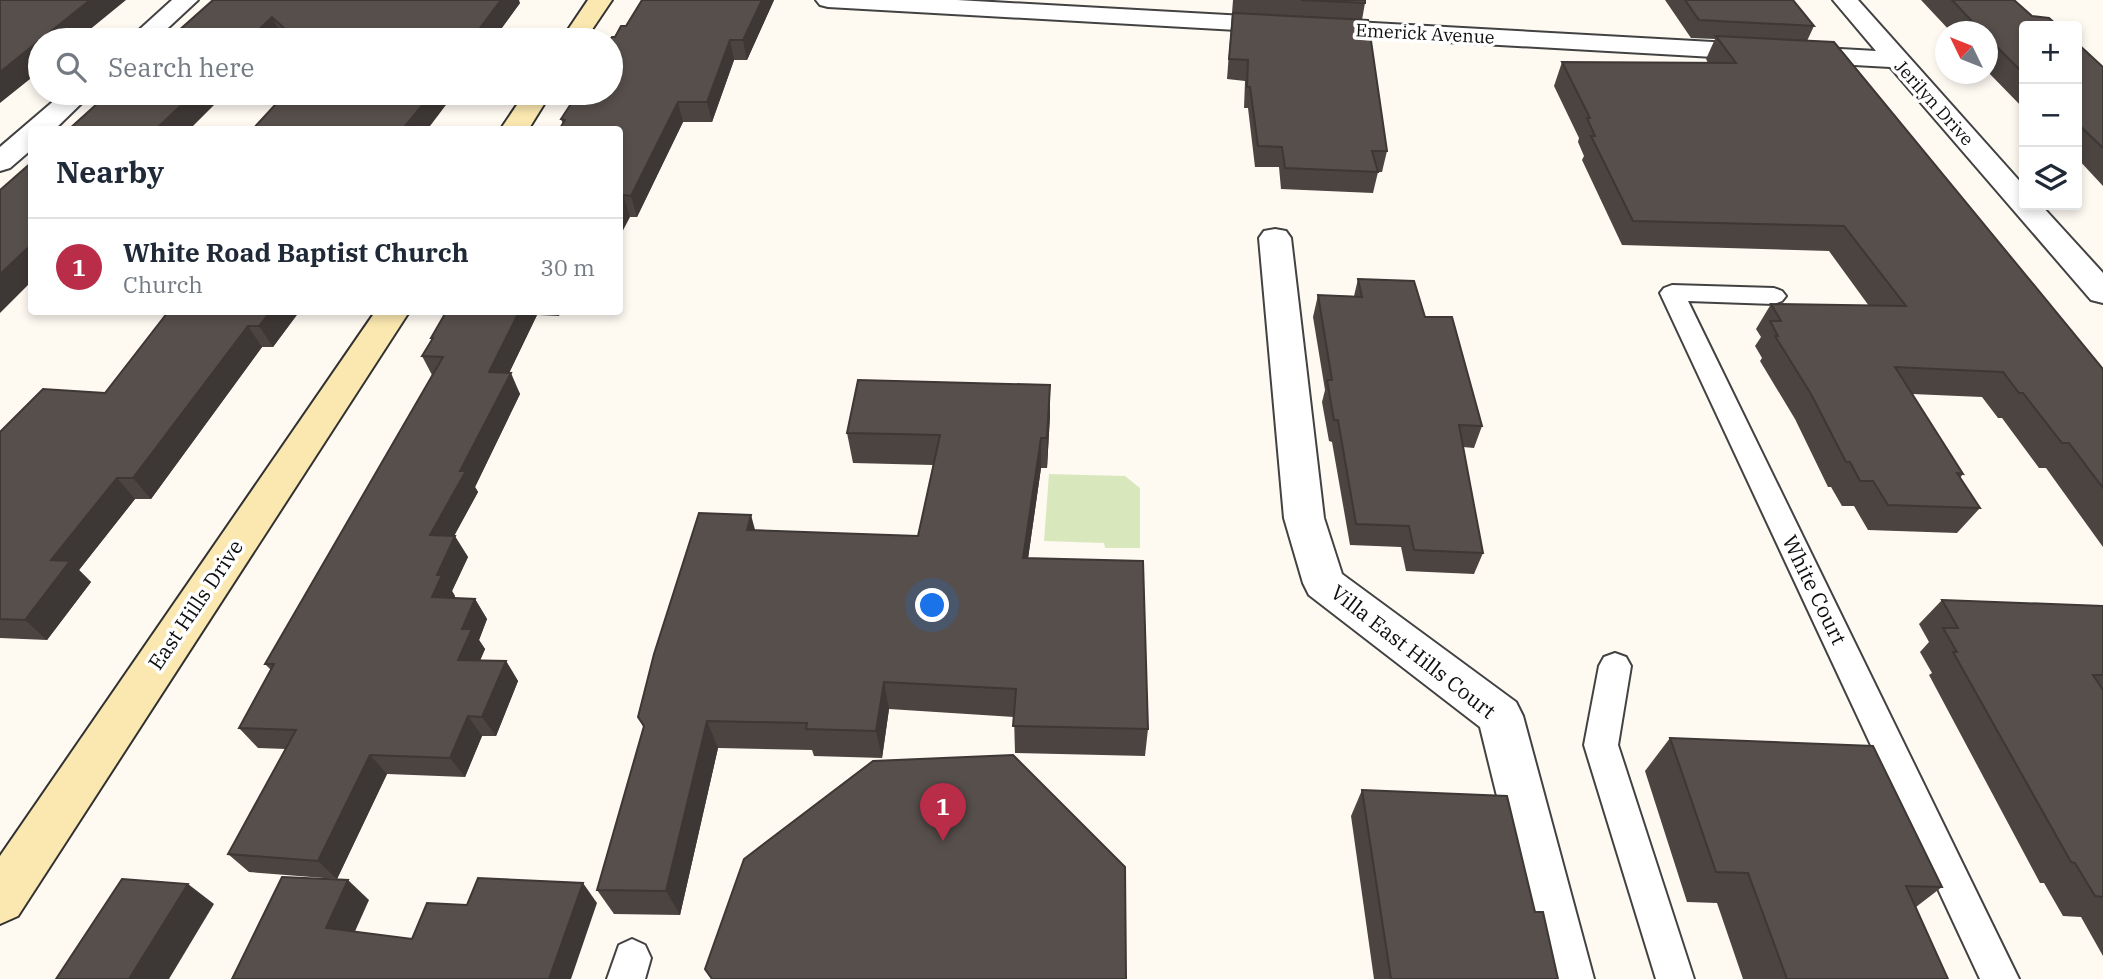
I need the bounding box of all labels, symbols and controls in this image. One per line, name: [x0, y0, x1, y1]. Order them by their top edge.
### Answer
street label: Emerick Avenue: [1355, 18, 1495, 49]
north arrow: [1935, 21, 1998, 84]
map controls: [2019, 21, 2082, 210]
button: +: [2019, 21, 2082, 84]
search box: [28, 28, 623, 105]
icon: search: [52, 48, 90, 86]
text: Search here: [108, 50, 254, 84]
street label: Jerilyn Drive: [1890, 55, 1979, 150]
button: −: [2019, 84, 2082, 147]
button: layers: [2019, 147, 2082, 210]
text: Nearby: [56, 152, 164, 191]
text: White Road Baptist Church: [123, 235, 469, 269]
text: 1: [72, 252, 86, 282]
text: 30 m: [540, 252, 595, 282]
text: Church: [123, 269, 203, 299]
street label: White Court: [1776, 530, 1854, 649]
street label: East Hills Drive: [141, 534, 249, 675]
street label: Villa East Hills Court: [1325, 578, 1502, 725]
your location: [915, 588, 949, 622]
pin: 1: [920, 783, 966, 841]

